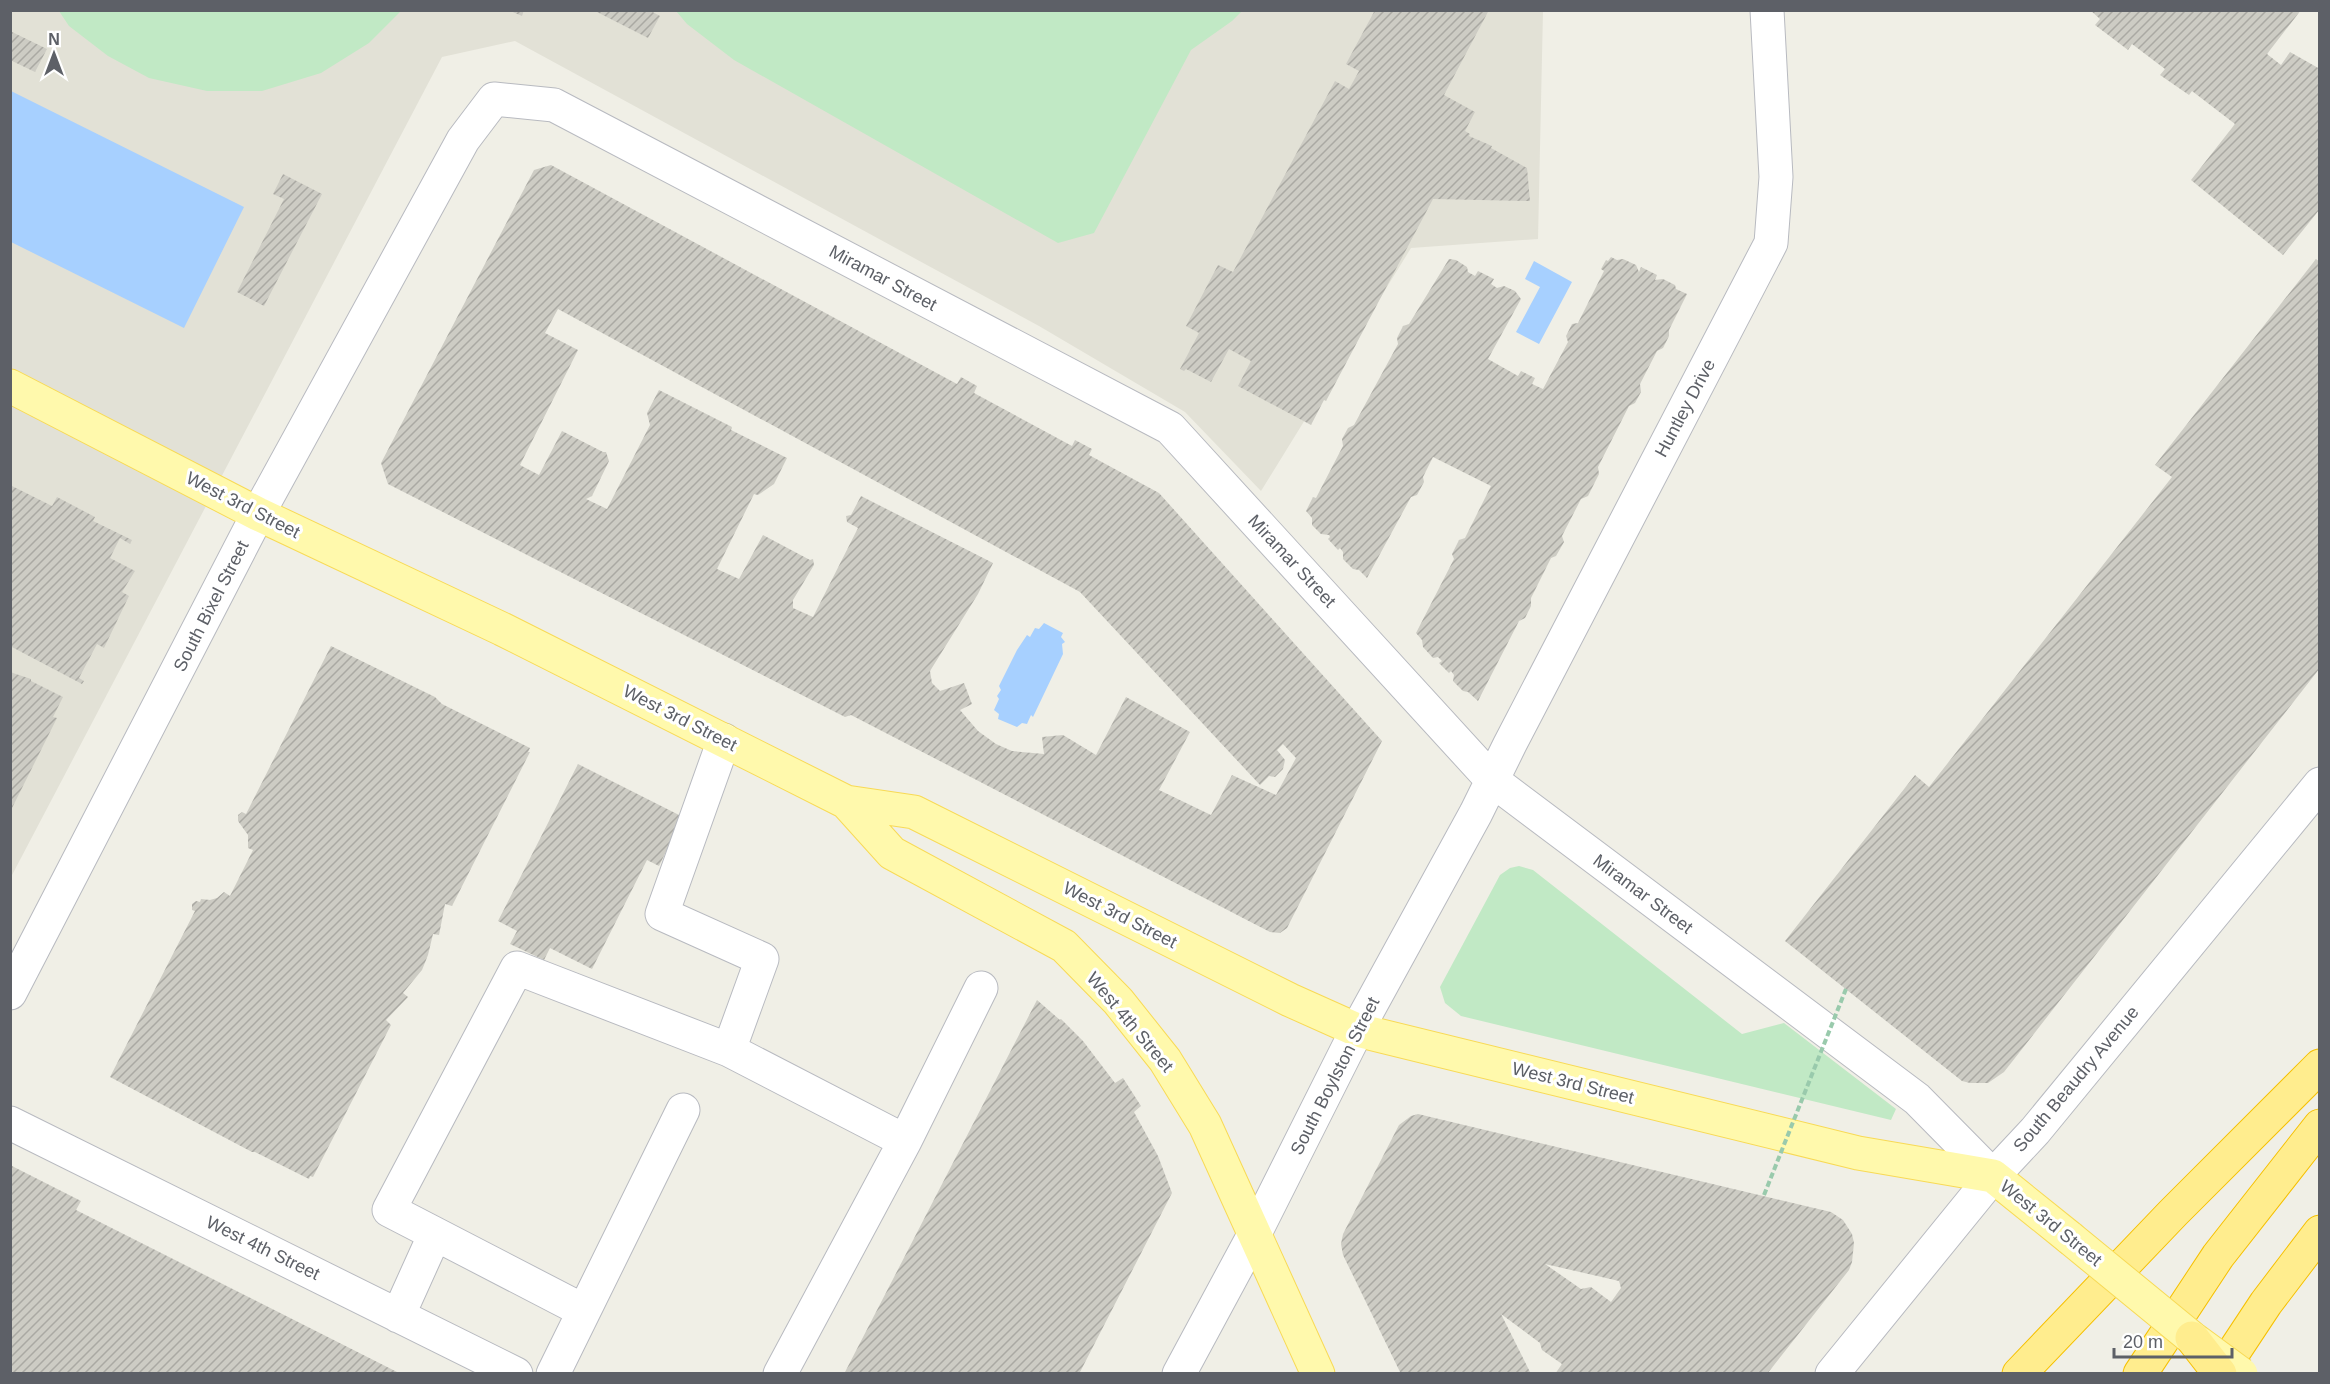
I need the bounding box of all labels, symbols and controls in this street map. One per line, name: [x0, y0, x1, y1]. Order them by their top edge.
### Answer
north arrow: [24, 24, 84, 84]
text: N: [48, 31, 60, 48]
street label: Miramar Street: [826, 241, 940, 315]
street label: Huntley Drive: [1651, 356, 1719, 460]
street label: West 3rd Street: [183, 468, 303, 542]
street label: Miramar Street: [1244, 511, 1340, 611]
street label: South Bixel Street: [169, 537, 253, 675]
street label: West 3rd Street: [620, 681, 740, 755]
street label: Miramar Street: [1589, 850, 1697, 938]
street label: West 3rd Street: [1060, 878, 1180, 952]
street label: West 4th Street: [1083, 968, 1177, 1076]
street label: South Boylston Street: [1287, 994, 1383, 1158]
street label: South Beaudry Avenue: [2009, 1002, 2143, 1156]
street label: West 3rd Street: [1510, 1058, 1636, 1108]
street label: West 3rd Street: [1996, 1176, 2106, 1270]
street label: West 4th Street: [203, 1212, 323, 1284]
scale bar: [2114, 1321, 2232, 1359]
text: 20 m: [2123, 1332, 2163, 1352]

